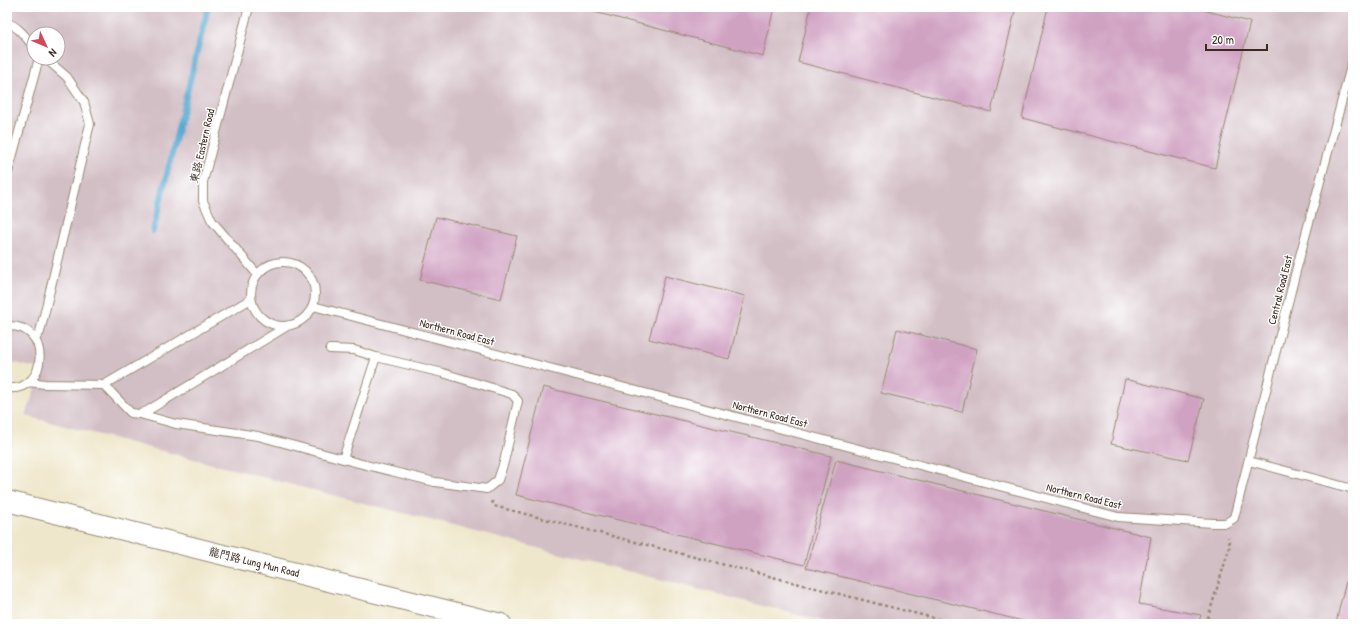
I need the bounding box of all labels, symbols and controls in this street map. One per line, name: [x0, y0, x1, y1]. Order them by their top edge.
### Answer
north arrow: [26, 26, 66, 66]
scale bar: [1206, 26, 1267, 52]
text: 20 m: [1212, 31, 1234, 48]
text: N: [46, 46, 60, 60]
street label: 東路 Eastern Road: [187, 107, 218, 185]
street label: Central Road East: [1265, 254, 1295, 326]
street label: Northern Road East: [418, 315, 496, 349]
street label: Northern Road East: [731, 397, 809, 431]
street label: Northern Road East: [1045, 480, 1123, 512]
street label: 龍門路 Lung Mun Road: [207, 544, 301, 580]

